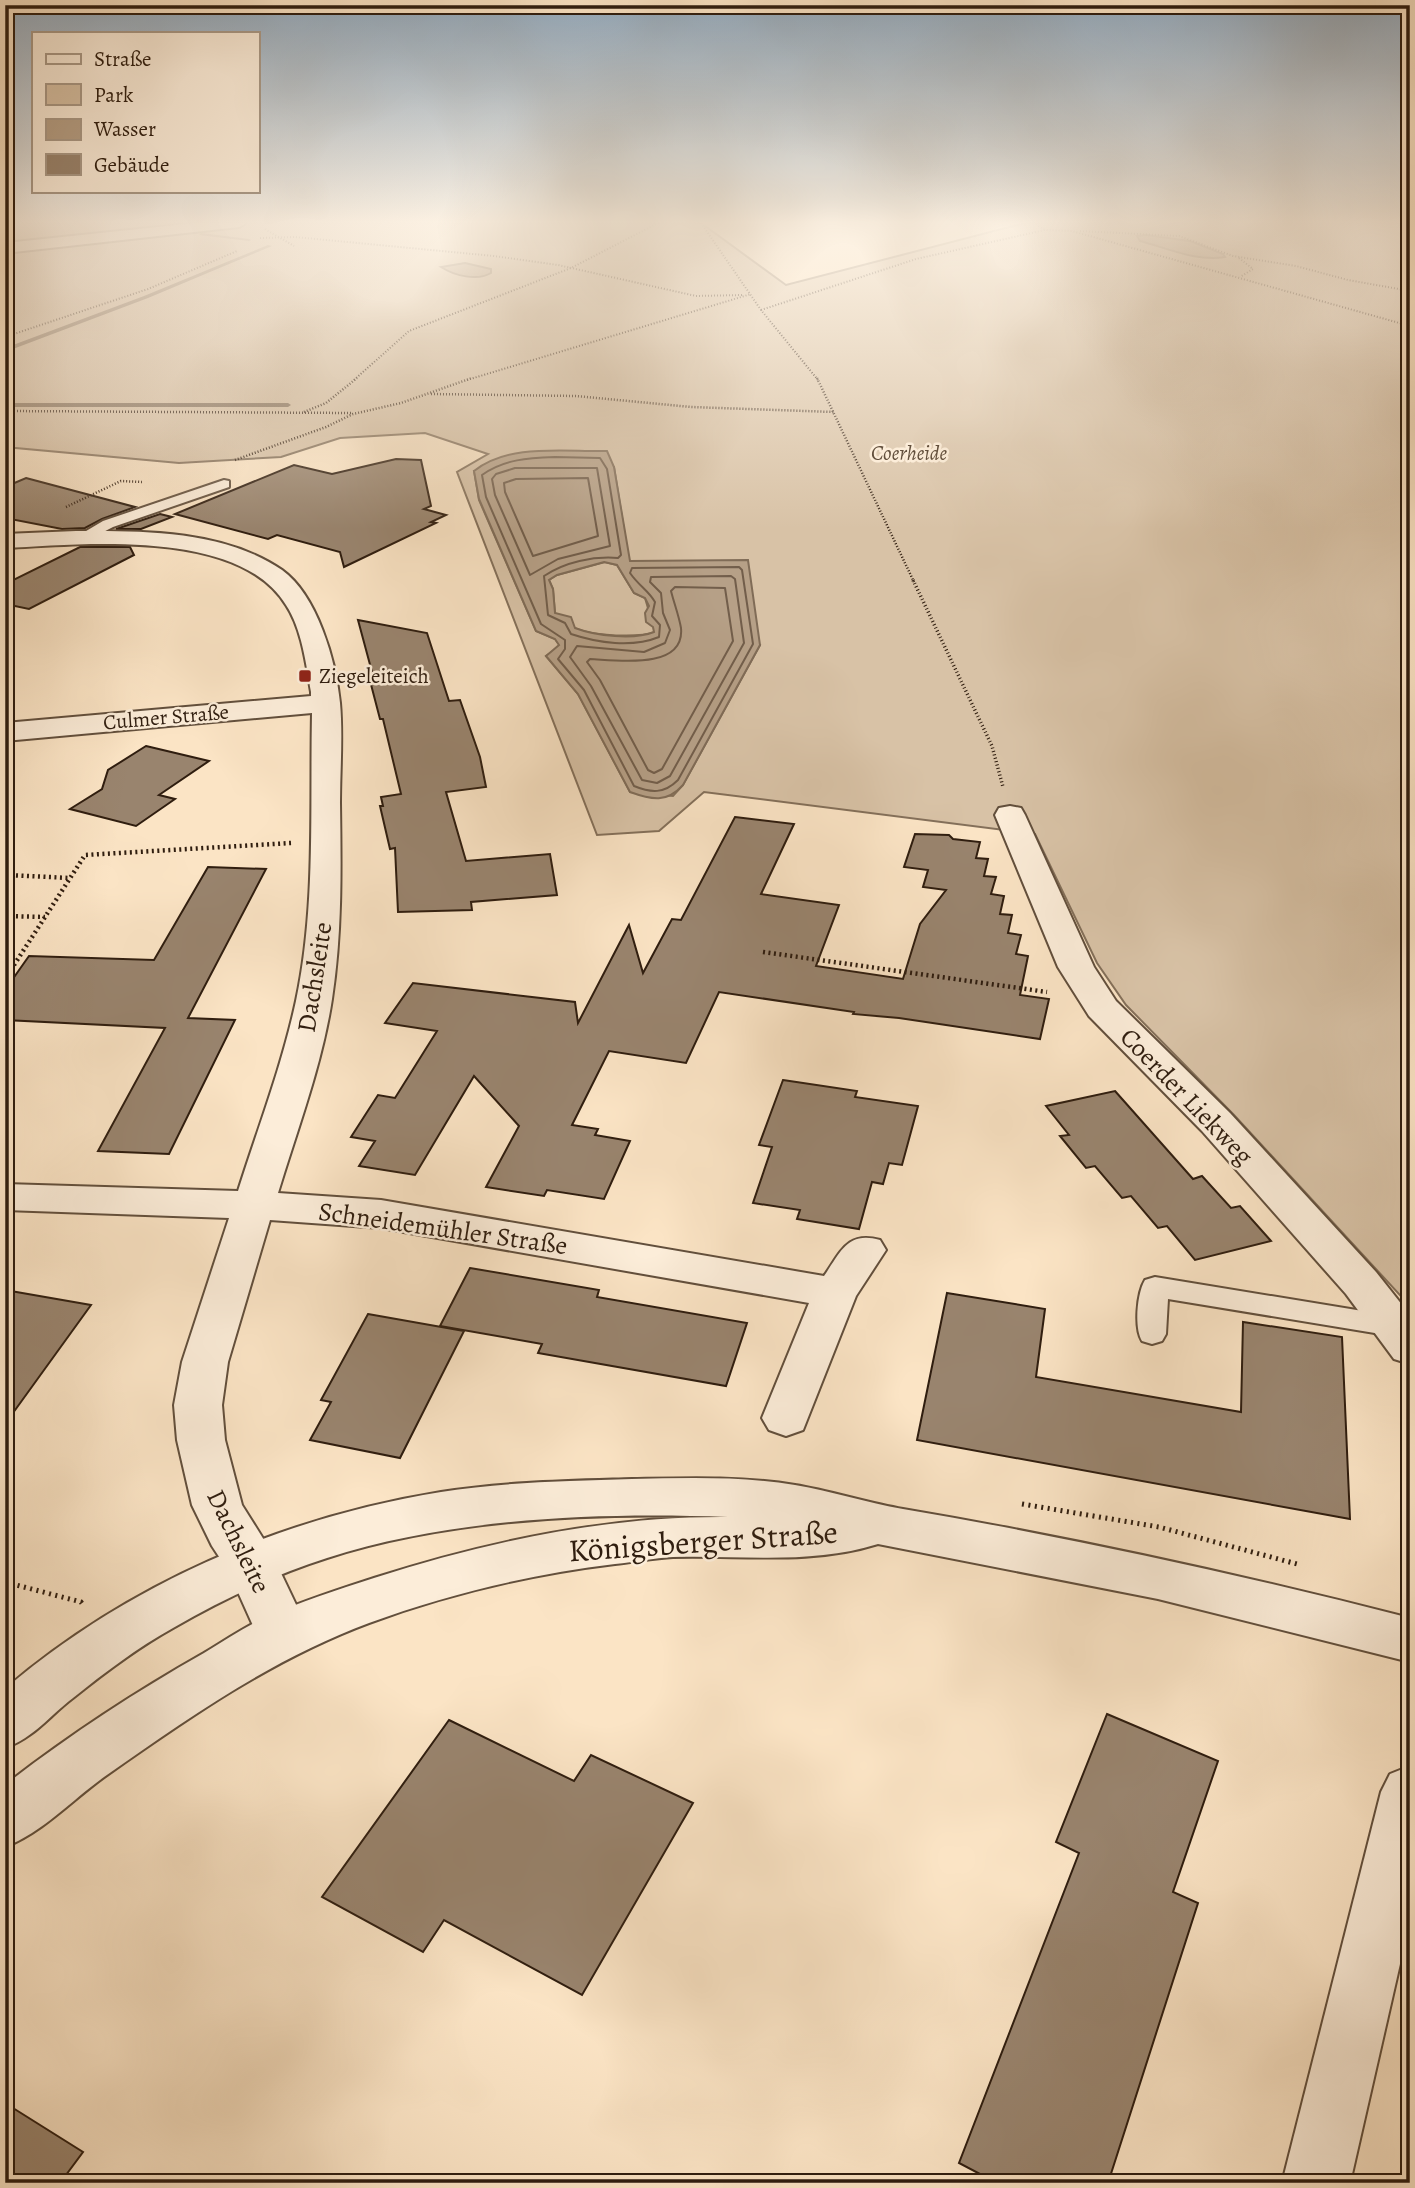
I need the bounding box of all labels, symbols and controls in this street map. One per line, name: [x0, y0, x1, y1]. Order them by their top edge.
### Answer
legend: [32, 32, 259, 192]
text: Straße: [94, 45, 152, 73]
text: Park: [94, 81, 134, 109]
text: Wasser: [93, 115, 156, 143]
text: Gebäude: [94, 151, 170, 179]
park label: Coerheide: [871, 439, 948, 467]
place label: Ziegeleiteich: [319, 662, 429, 690]
marker: Ziegeleiteich: [297, 668, 313, 684]
street label: Culmer Straße: [102, 698, 230, 736]
street label: Dachsleite: [289, 919, 340, 1035]
street label: Coerder Liekweg: [1112, 1020, 1261, 1173]
street label: Schneidemühler Straße: [316, 1194, 570, 1263]
street label: Dachsleite: [198, 1484, 279, 1599]
street label: Königsberger Straße: [567, 1510, 839, 1572]

